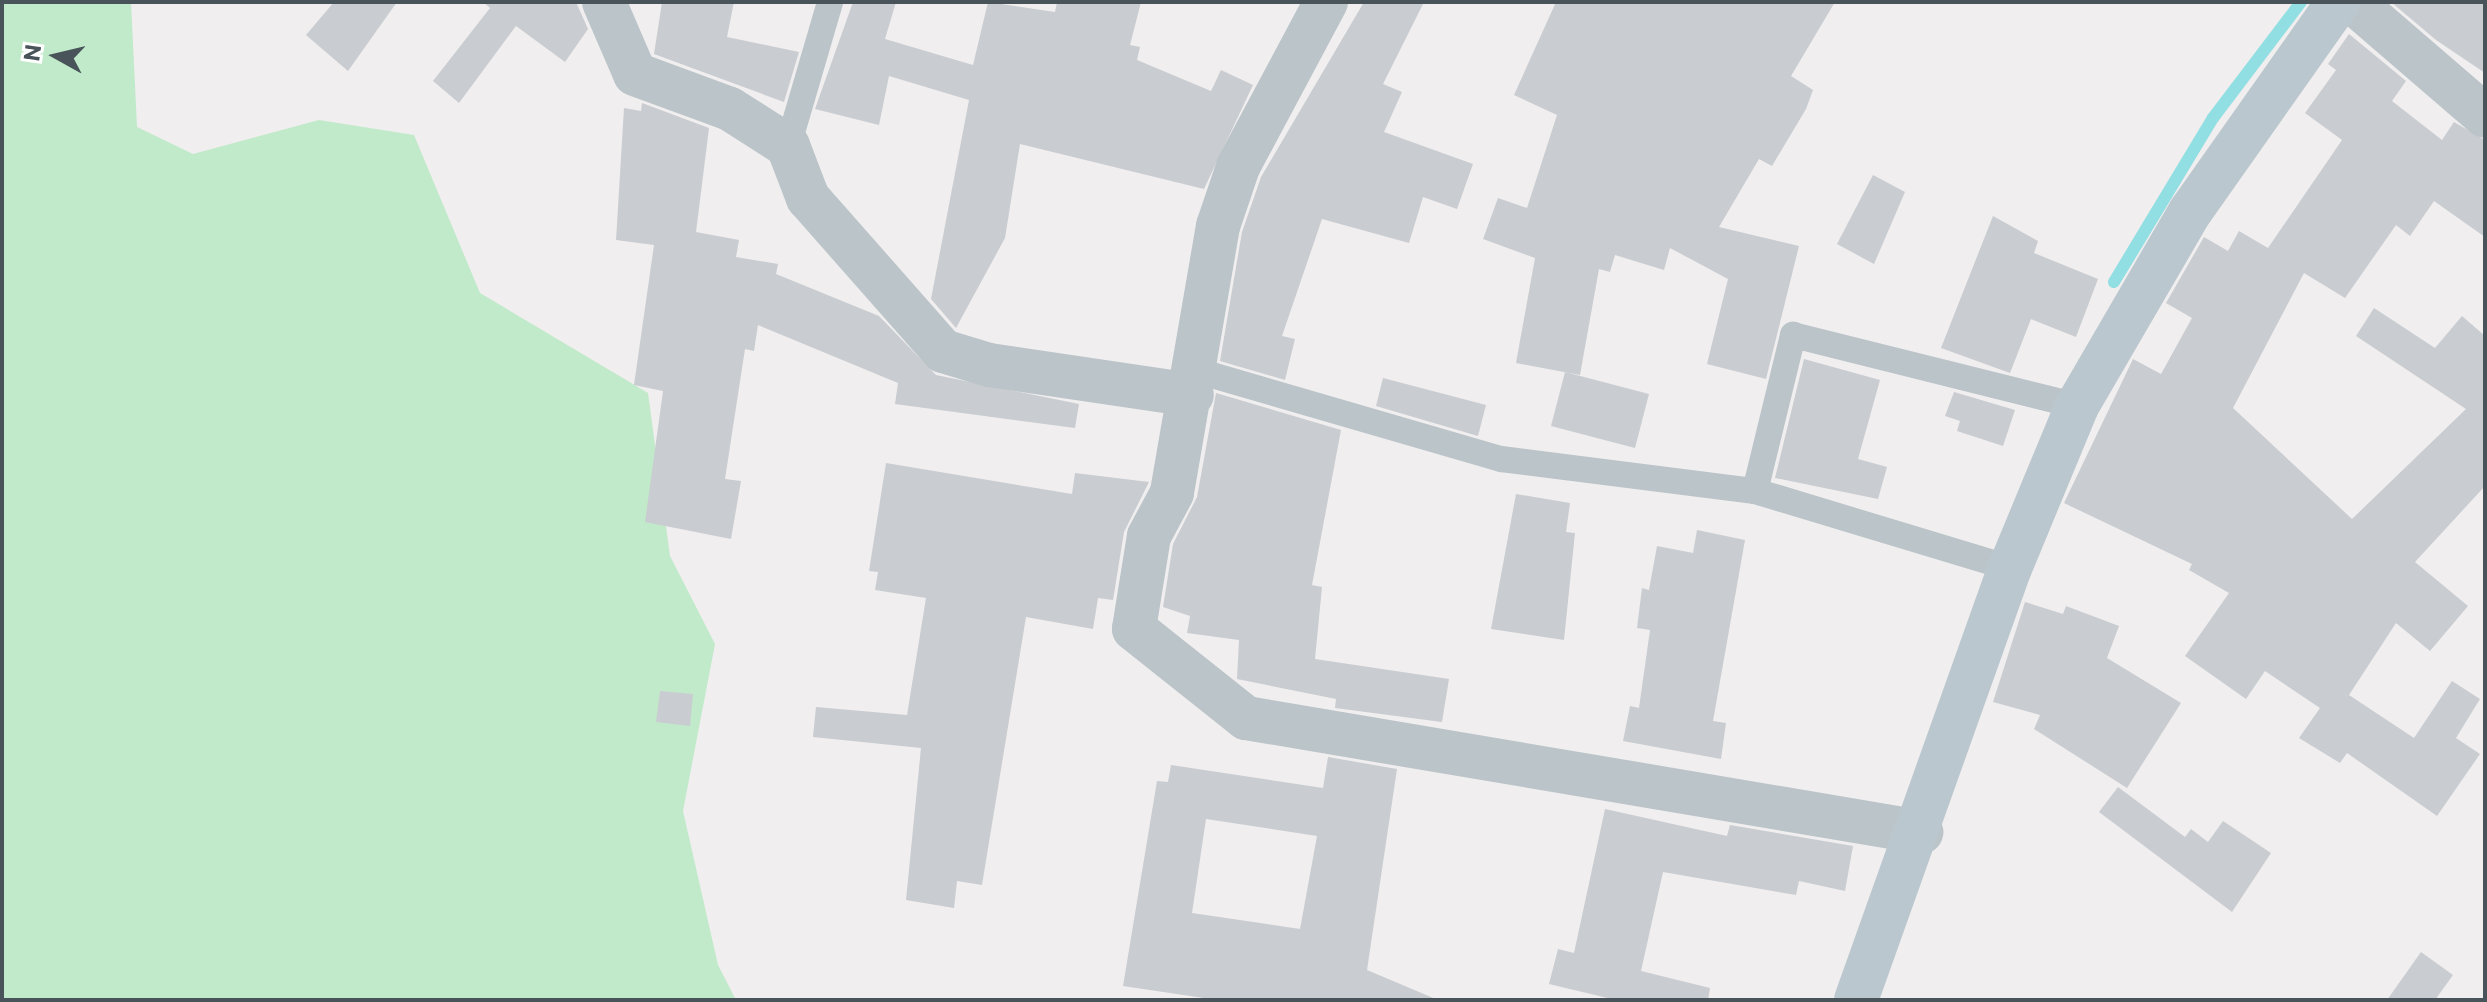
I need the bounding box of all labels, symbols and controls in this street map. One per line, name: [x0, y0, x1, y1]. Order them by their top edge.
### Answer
north arrow: [16, 16, 96, 96]
text: N: [17, 43, 46, 63]

